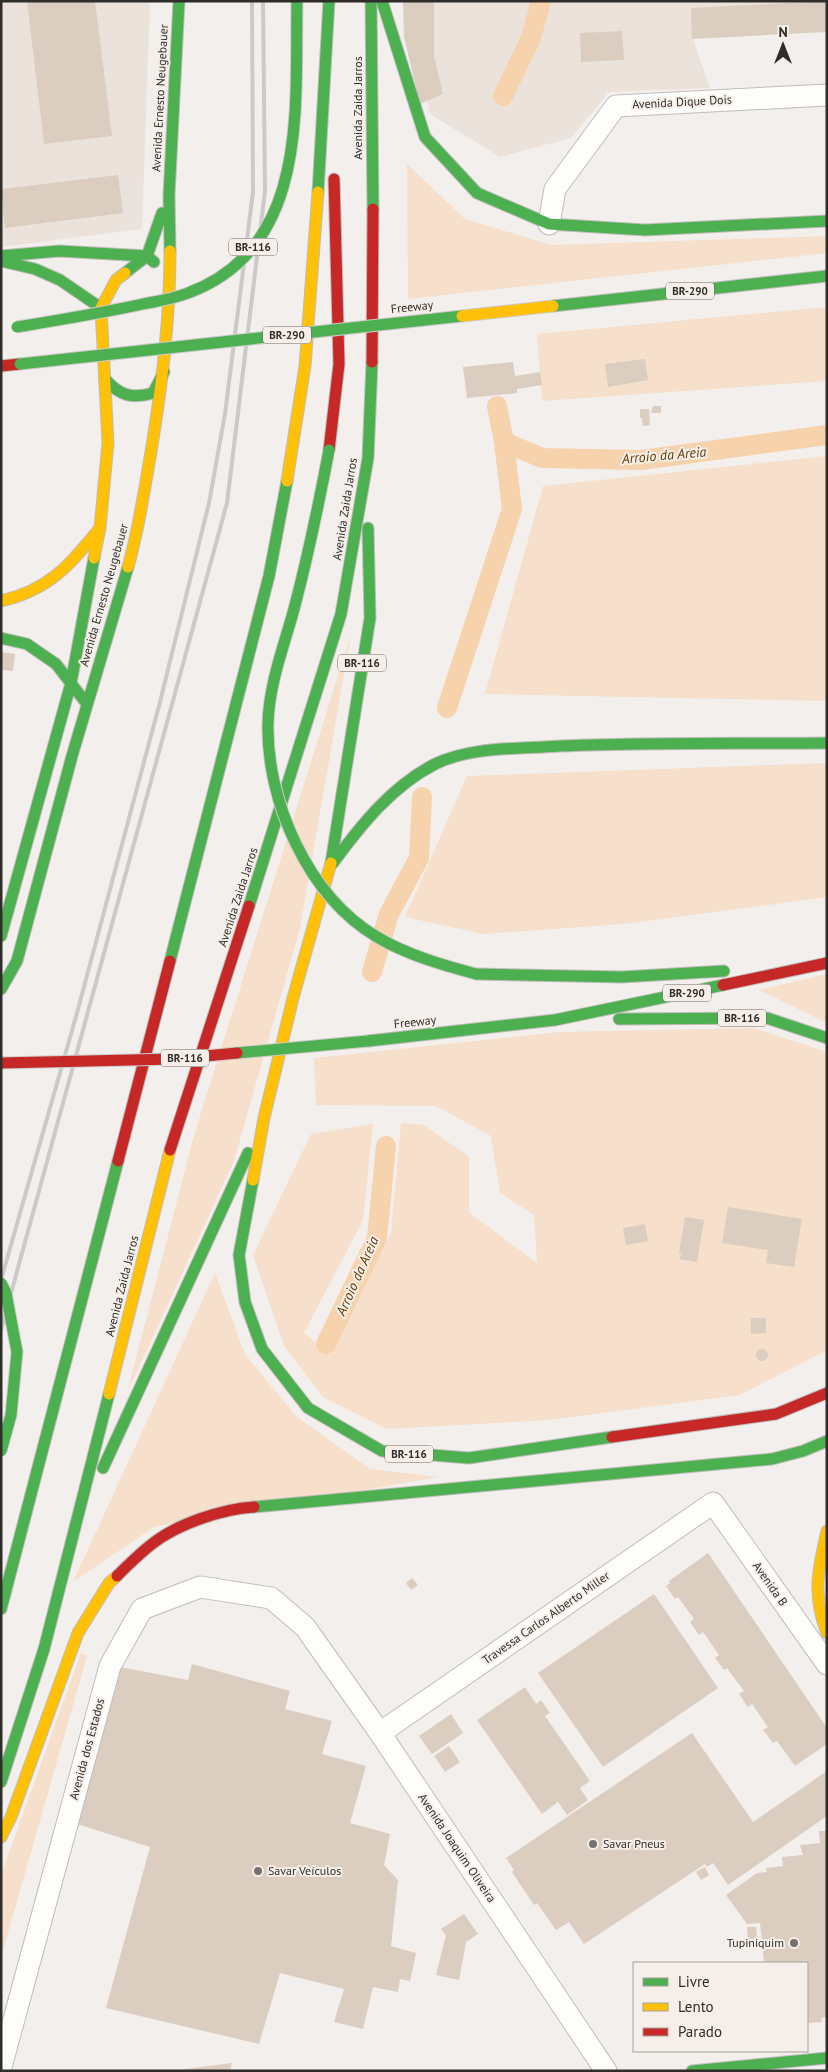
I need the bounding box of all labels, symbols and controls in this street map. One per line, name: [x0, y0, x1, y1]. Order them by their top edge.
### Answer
north arrow: [758, 20, 808, 70]
text: N: [778, 23, 788, 41]
street label: Avenida Ernesto Neugebauer: [148, 24, 171, 172]
street label: Avenida Zaida Jarros: [350, 56, 365, 160]
street label: Avenida Dique Dois: [632, 91, 732, 112]
road number: BR-116: [229, 238, 277, 256]
road number: BR-290: [666, 282, 714, 300]
street label: Freeway: [390, 297, 434, 316]
road number: BR-290: [263, 326, 311, 344]
water label: Arroio da Areia: [620, 442, 707, 468]
street label: Avenida Zaida Jarros: [329, 457, 360, 561]
street label: Avenida Ernesto Neugebauer: [76, 522, 131, 668]
road number: BR-116: [338, 654, 386, 671]
street label: Avenida Zaida Jarros: [214, 845, 261, 948]
road number: BR-290: [663, 984, 711, 1001]
road number: BR-116: [718, 1010, 766, 1026]
street label: Freeway: [393, 1012, 437, 1031]
road number: BR-116: [161, 1050, 209, 1066]
water label: Arroio da Areia: [331, 1233, 383, 1319]
street label: Avenida Zaida Jarros: [102, 1234, 141, 1338]
road number: BR-116: [385, 1446, 433, 1462]
street label: Avenida B: [750, 1559, 791, 1609]
street label: Travessa Carlos Alberto Miller: [479, 1568, 612, 1667]
street label: Avenida dos Estados: [66, 1697, 107, 1801]
street label: Avenida Joaquim Oliveira: [415, 1790, 500, 1905]
place label: Savar Pneus: [603, 1836, 665, 1851]
marker: Savar Pneus: [587, 1838, 599, 1850]
place label: Savar Veículos: [268, 1863, 341, 1878]
marker: Savar Veículos: [252, 1865, 264, 1877]
place label: Tupiniquim: [727, 1935, 784, 1950]
marker: Tupiniquim: [788, 1937, 800, 1949]
legend: [633, 1962, 808, 2052]
text: Livre: [678, 1972, 710, 1991]
text: Lento: [678, 1997, 714, 2016]
text: Parado: [678, 2022, 722, 2041]

